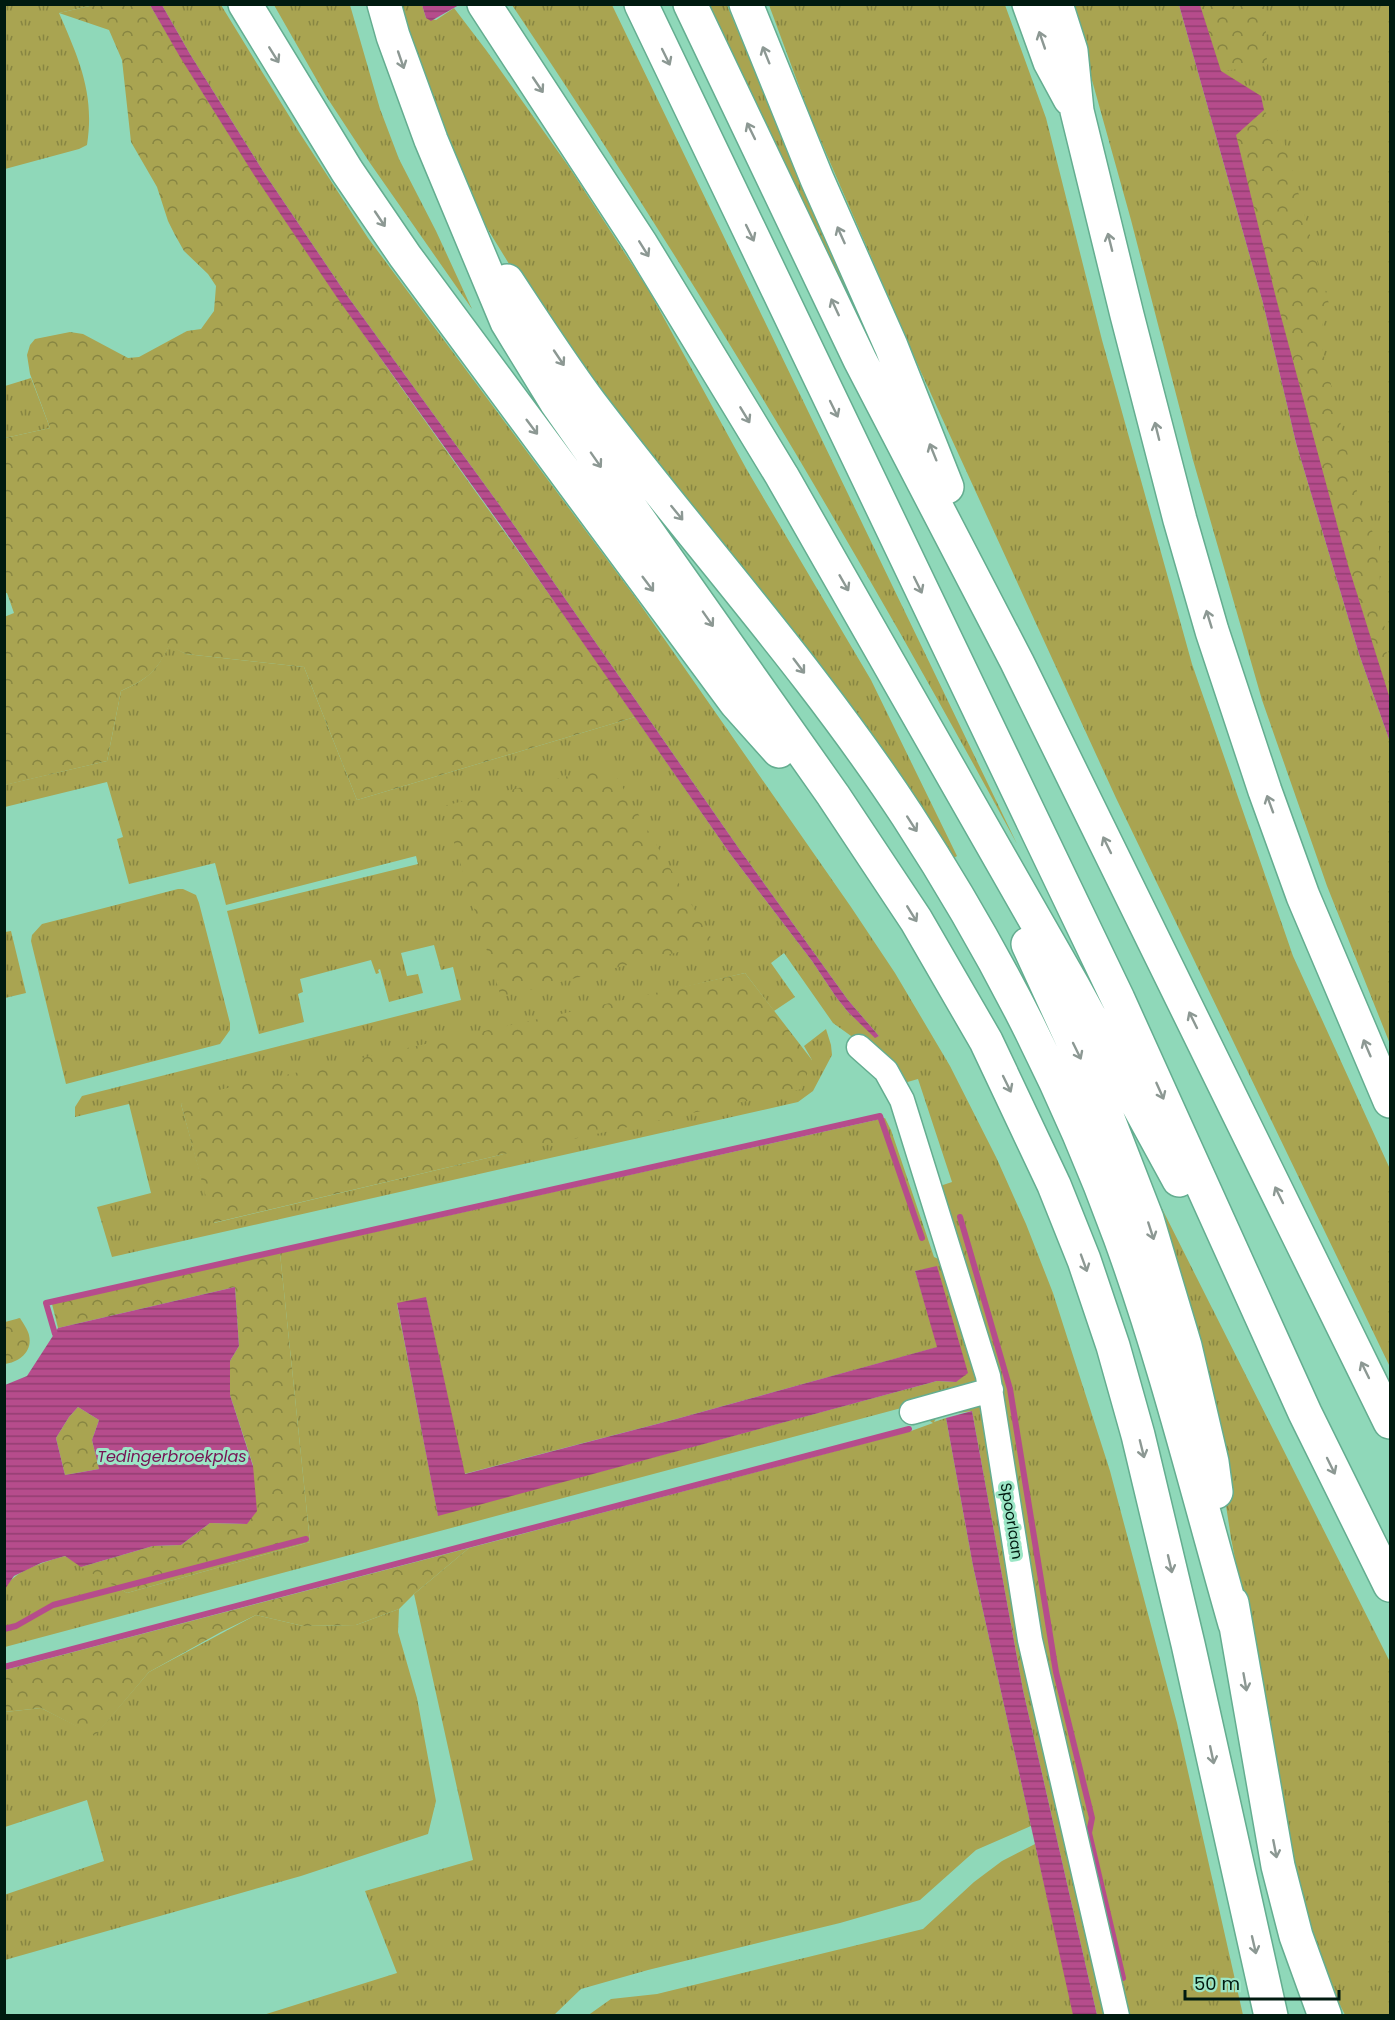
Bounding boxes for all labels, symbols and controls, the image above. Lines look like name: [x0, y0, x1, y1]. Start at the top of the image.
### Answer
one-way arrow: [1035, 31, 1046, 50]
one-way arrow: [269, 46, 281, 63]
one-way arrow: [760, 46, 771, 64]
one-way arrow: [660, 48, 672, 66]
one-way arrow: [397, 50, 408, 69]
one-way arrow: [532, 77, 544, 93]
one-way arrow: [745, 123, 757, 141]
one-way arrow: [374, 210, 386, 227]
one-way arrow: [745, 224, 757, 242]
one-way arrow: [835, 226, 847, 244]
one-way arrow: [1103, 233, 1115, 252]
one-way arrow: [638, 240, 650, 257]
one-way arrow: [829, 299, 841, 317]
one-way arrow: [553, 350, 565, 366]
one-way arrow: [829, 400, 841, 418]
one-way arrow: [740, 406, 752, 423]
one-way arrow: [526, 418, 539, 434]
one-way arrow: [1151, 422, 1162, 441]
one-way arrow: [927, 443, 938, 462]
one-way arrow: [589, 451, 602, 467]
one-way arrow: [671, 505, 684, 521]
one-way arrow: [839, 574, 850, 592]
one-way arrow: [642, 575, 655, 591]
one-way arrow: [913, 576, 925, 594]
one-way arrow: [702, 610, 714, 626]
one-way arrow: [1203, 610, 1214, 629]
one-way arrow: [792, 657, 805, 673]
one-way arrow: [1263, 795, 1274, 814]
one-way arrow: [907, 815, 919, 832]
one-way arrow: [1100, 836, 1112, 854]
one-way arrow: [906, 905, 918, 922]
one-way arrow: [1186, 1011, 1198, 1029]
one-way arrow: [1361, 1039, 1372, 1058]
one-way arrow: [1072, 1041, 1084, 1059]
one-way arrow: [1002, 1074, 1013, 1092]
one-way arrow: [1154, 1081, 1166, 1099]
one-way arrow: [1272, 1186, 1284, 1204]
one-way arrow: [1146, 1221, 1157, 1240]
one-way arrow: [1080, 1253, 1091, 1272]
one-way arrow: [1358, 1361, 1370, 1379]
one-way arrow: [1136, 1439, 1148, 1458]
water label: Tedingerbroekplas: [97, 1445, 247, 1468]
one-way arrow: [1326, 1456, 1337, 1474]
street label: Spoorlaan: [996, 1481, 1028, 1561]
one-way arrow: [1164, 1555, 1176, 1574]
one-way arrow: [1240, 1672, 1251, 1691]
one-way arrow: [1207, 1744, 1218, 1764]
one-way arrow: [1270, 1839, 1281, 1859]
one-way arrow: [1249, 1935, 1261, 1954]
scale bar: [1185, 1963, 1340, 2001]
text: 50 m: [1194, 1971, 1240, 1996]

